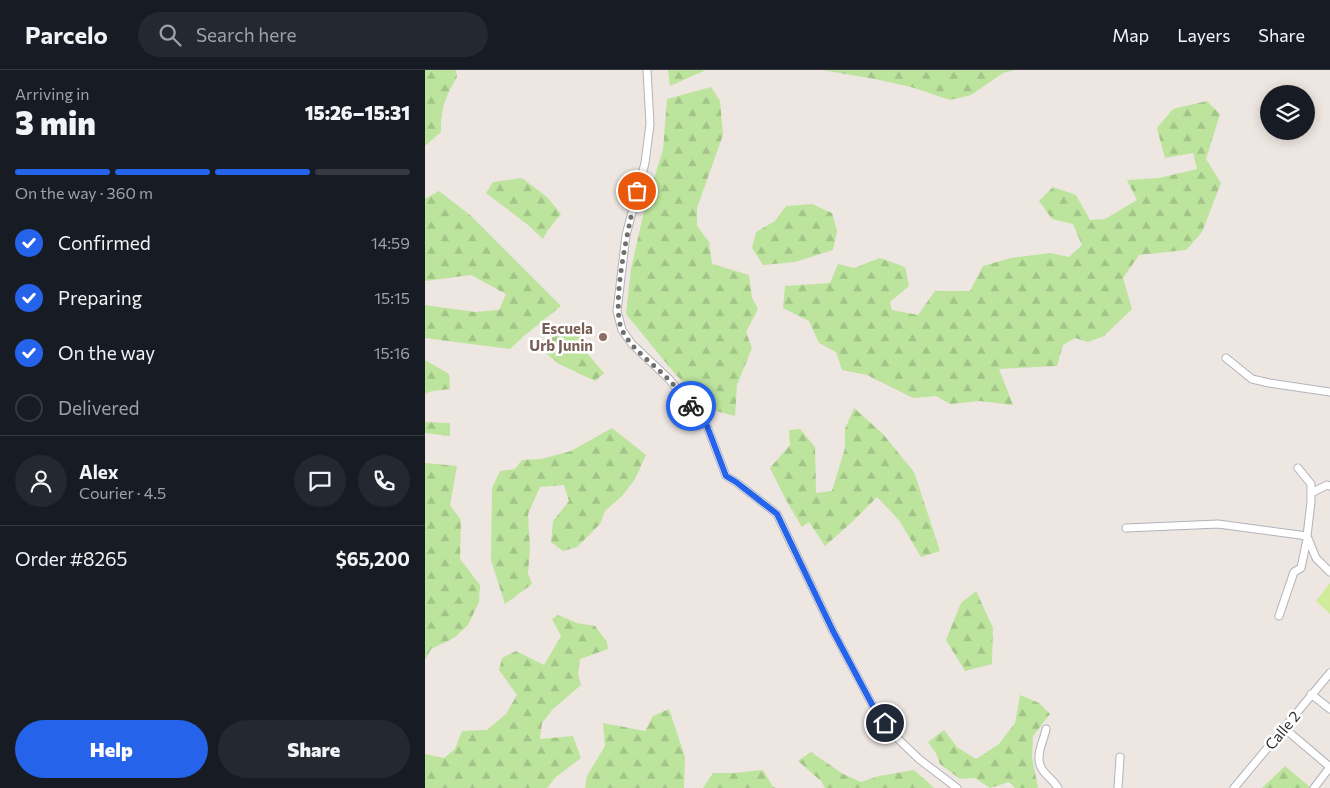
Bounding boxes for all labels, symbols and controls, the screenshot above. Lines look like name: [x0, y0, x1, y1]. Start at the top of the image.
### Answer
search box: [138, 12, 488, 57]
text: Parcelo: [25, 20, 108, 49]
icon: search: [156, 21, 184, 49]
text: Search here: [196, 23, 296, 46]
text: Map: [1112, 24, 1149, 46]
text: Layers: [1177, 24, 1230, 46]
text: Share: [1258, 24, 1305, 46]
text: Arriving in: [15, 84, 89, 103]
map controls: [1260, 85, 1315, 140]
button: layers: [1260, 85, 1315, 140]
text: 15:26–15:31: [305, 101, 410, 124]
text: 3 min: [15, 102, 96, 142]
pin: [616, 170, 658, 212]
icon: bag: [623, 177, 651, 205]
text: On the way · 360 m: [15, 183, 153, 202]
icon: check: [15, 229, 43, 257]
text: Confirmed: [58, 231, 151, 254]
text: 14:59: [371, 233, 410, 252]
icon: check: [15, 284, 43, 312]
text: Preparing: [58, 286, 142, 309]
text: 15:15: [374, 288, 410, 307]
place label: Escuela Urb Junin: [529, 319, 593, 354]
marker: Escuela Urb Junin: [597, 331, 609, 343]
icon: check: [15, 339, 43, 367]
text: On the way: [58, 341, 155, 364]
text: 15:16: [374, 343, 410, 362]
courier: [666, 381, 716, 431]
icon: bike: [677, 392, 705, 420]
text: Delivered: [58, 396, 139, 419]
button: person: [15, 455, 67, 507]
button: chat: [294, 455, 346, 507]
button: phone: [358, 455, 410, 507]
text: Alex: [79, 460, 119, 483]
text: Courier · 4.5: [79, 483, 166, 502]
text: Order #8265: [15, 547, 127, 570]
text: $65,200: [336, 547, 410, 570]
pin: [864, 702, 906, 744]
street label: Calle 2: [1261, 707, 1303, 753]
icon: home: [871, 709, 899, 737]
button: Help: [15, 720, 208, 778]
button: Share: [218, 720, 410, 778]

